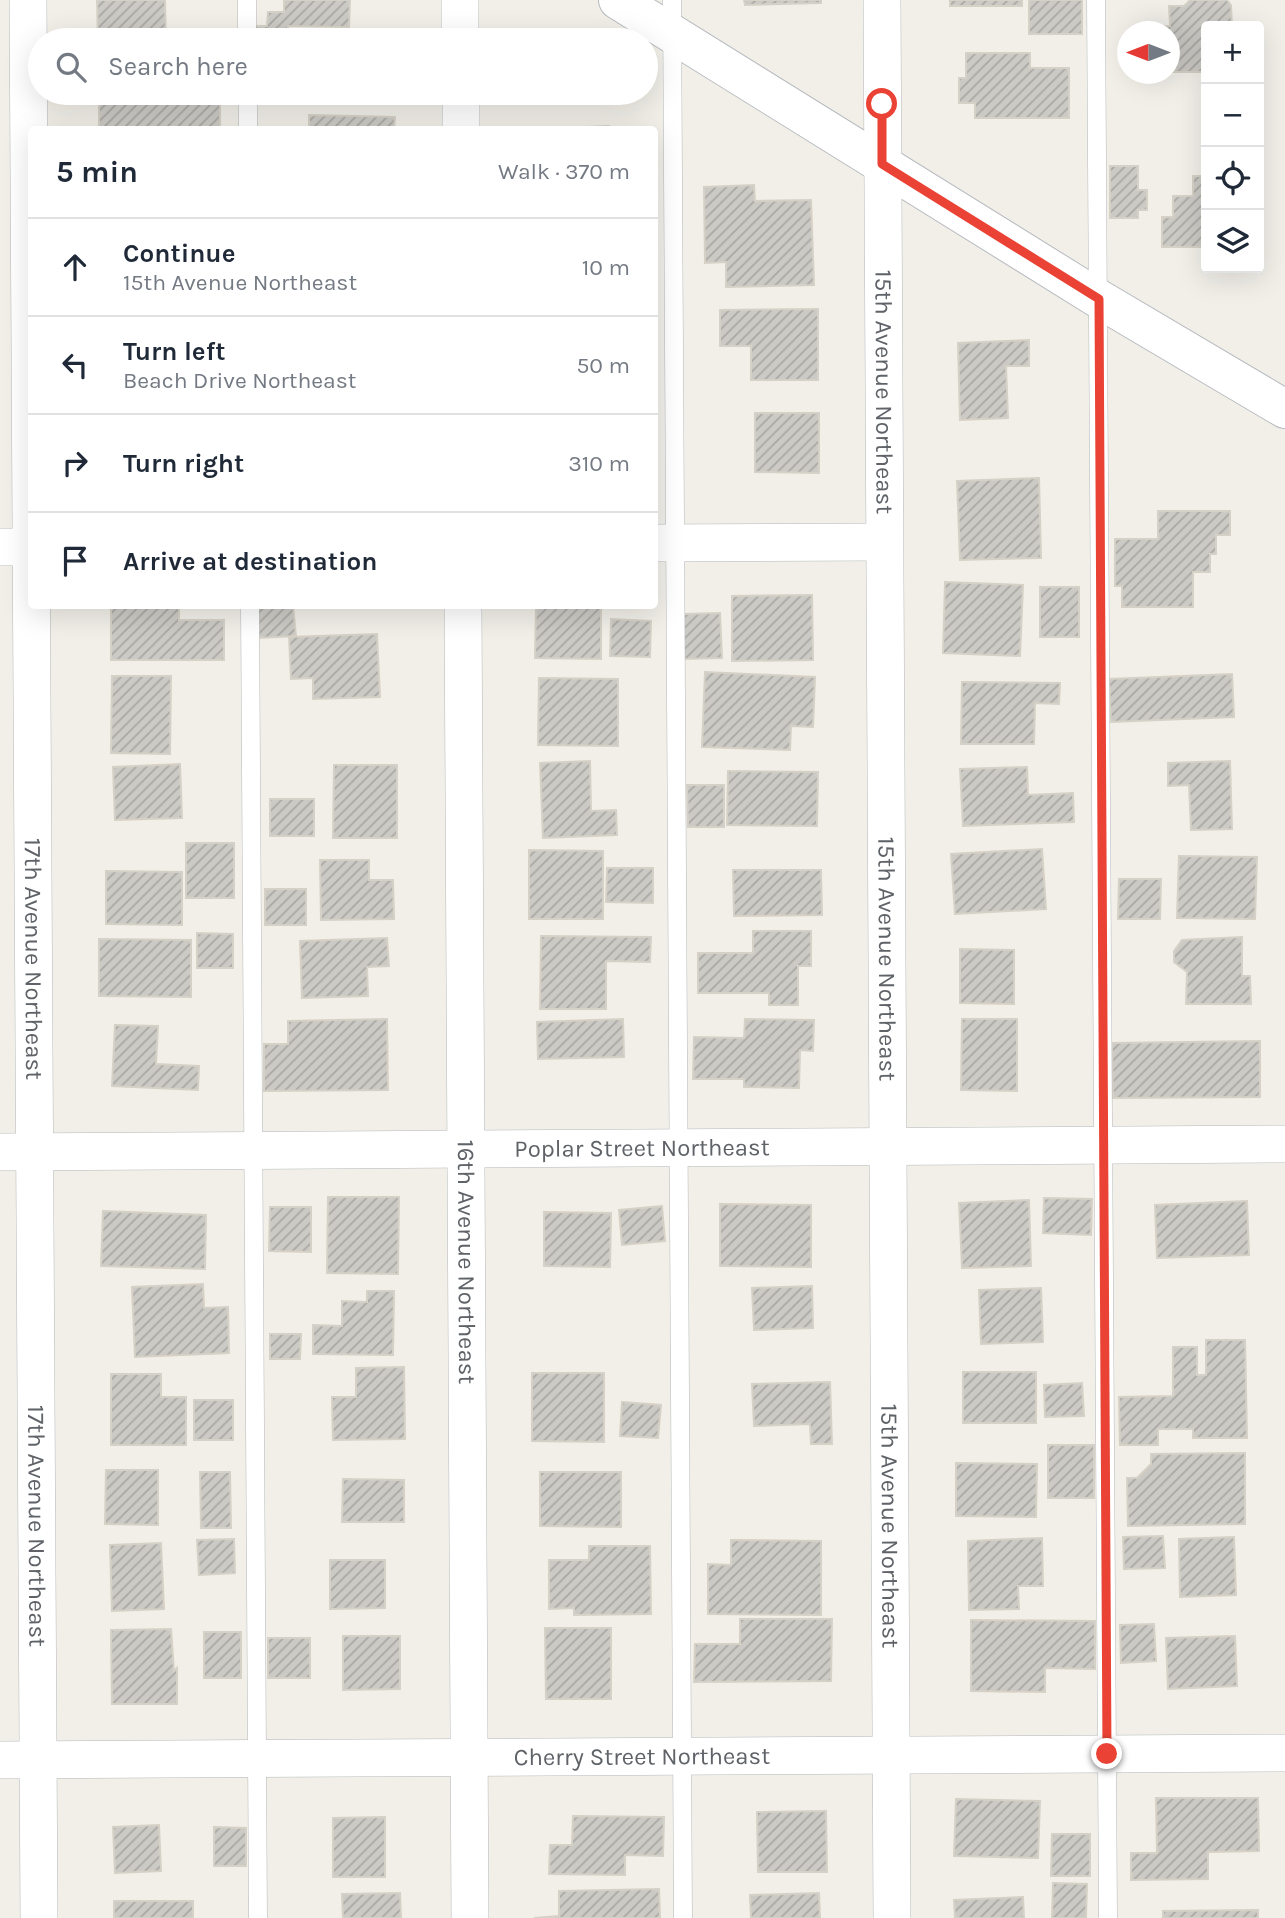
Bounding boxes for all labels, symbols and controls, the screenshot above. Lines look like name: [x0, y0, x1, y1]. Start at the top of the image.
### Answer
north arrow: [1117, 21, 1180, 84]
map controls: [1201, 21, 1264, 273]
button: +: [1201, 21, 1264, 84]
search box: [28, 28, 658, 105]
icon: search: [52, 48, 90, 86]
text: Search here: [108, 51, 248, 82]
button: −: [1201, 84, 1264, 147]
route start: [866, 88, 897, 119]
button: locate: [1201, 147, 1264, 210]
text: 5 min: [56, 154, 138, 190]
text: Walk · 370 m: [498, 158, 630, 185]
button: layers: [1201, 210, 1264, 273]
text: Continue: [123, 238, 235, 269]
icon: ahead: [56, 248, 94, 286]
text: 10 m: [582, 254, 630, 281]
text: 15th Avenue Northeast: [123, 269, 357, 296]
street label: 15th Avenue Northeast: [869, 270, 899, 514]
text: Turn left: [123, 336, 225, 367]
icon: left: [56, 346, 94, 384]
text: 50 m: [576, 352, 630, 379]
text: Beach Drive Northeast: [123, 367, 357, 394]
icon: right: [56, 444, 94, 482]
text: Turn right: [123, 448, 244, 479]
text: 310 m: [568, 450, 630, 477]
icon: arrive: [56, 542, 94, 580]
text: Arrive at destination: [123, 546, 377, 577]
street label: 15th Avenue Northeast: [872, 837, 902, 1081]
street label: 17th Avenue Northeast: [19, 838, 48, 1080]
street label: Poplar Street Northeast: [514, 1133, 770, 1163]
street label: 16th Avenue Northeast: [452, 1140, 481, 1384]
street label: 15th Avenue Northeast: [875, 1404, 905, 1648]
street label: 17th Avenue Northeast: [22, 1405, 51, 1647]
route end: [1091, 1738, 1122, 1769]
street label: Cherry Street Northeast: [514, 1742, 770, 1771]

